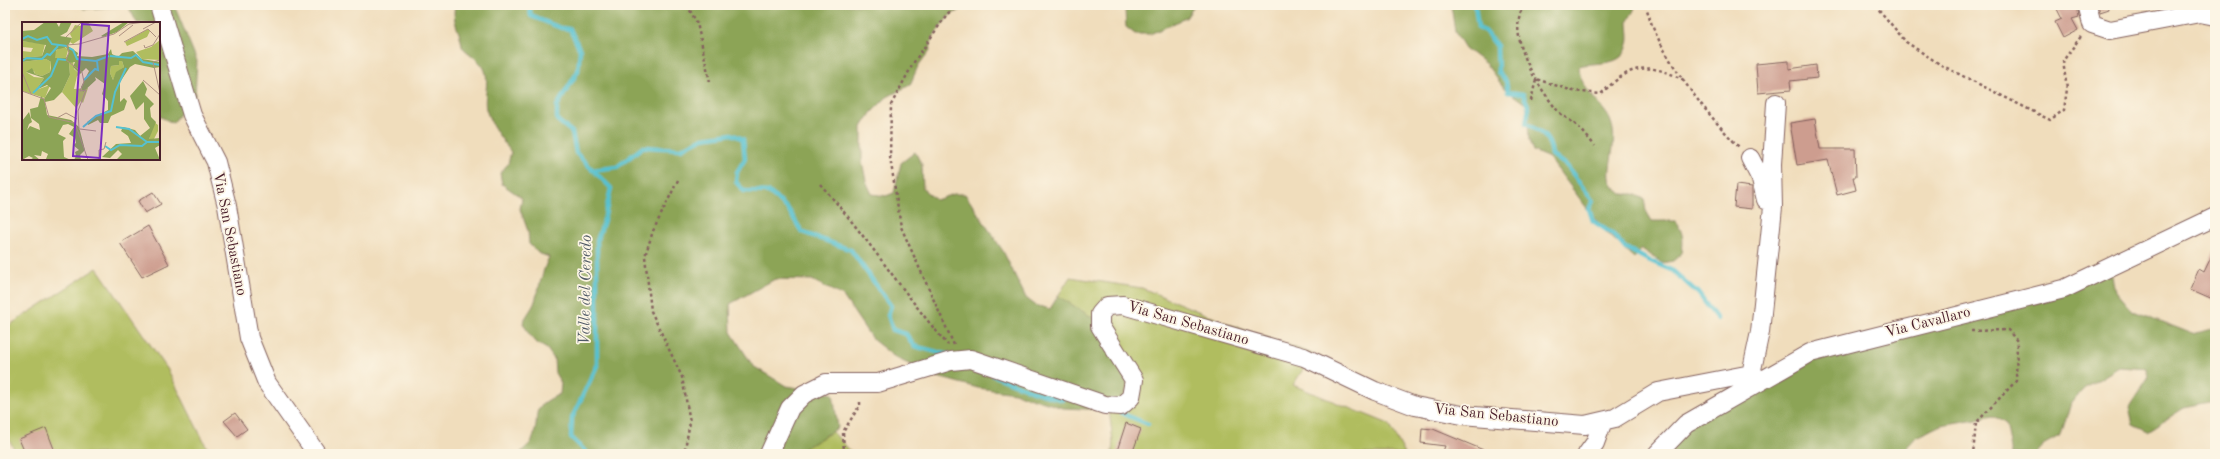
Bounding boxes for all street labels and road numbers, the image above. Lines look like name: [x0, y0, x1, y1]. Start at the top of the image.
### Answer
street label: Via San Sebastiano: [210, 171, 248, 297]
street label: Via San Sebastiano: [1126, 299, 1250, 349]
street label: Via Cavallaro: [1884, 305, 1972, 341]
street label: Via San Sebastiano: [1433, 402, 1559, 430]

